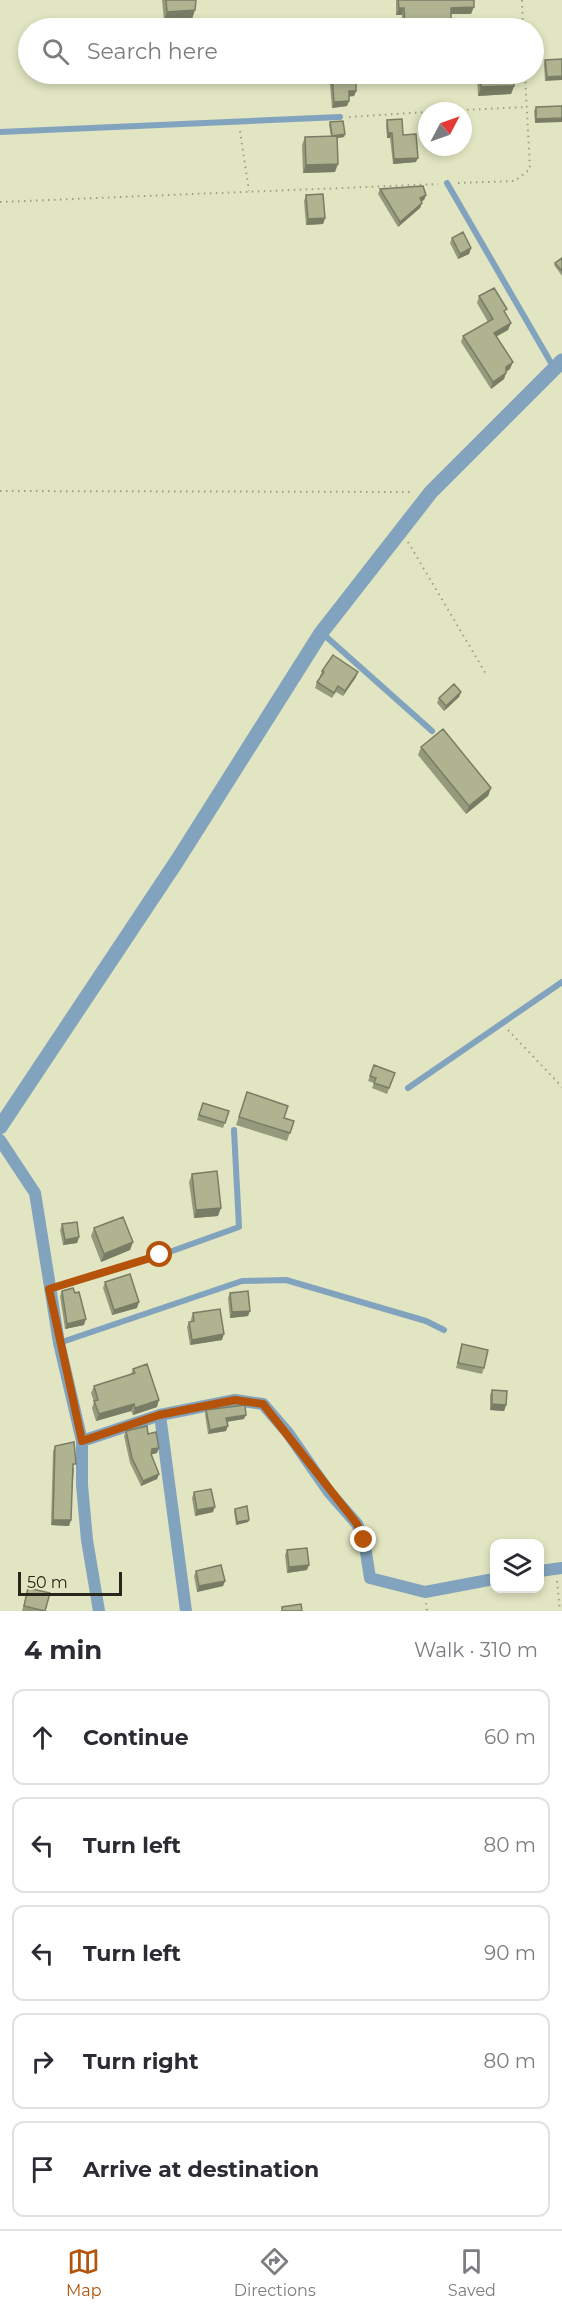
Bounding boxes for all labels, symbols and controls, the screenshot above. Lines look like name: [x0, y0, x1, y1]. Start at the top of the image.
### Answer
search box: [18, 18, 544, 84]
icon: search: [39, 35, 72, 68]
text: Search here: [87, 38, 218, 65]
north arrow: [418, 102, 472, 156]
route start: [146, 1241, 172, 1267]
route end: [350, 1526, 376, 1552]
map controls: [490, 1539, 544, 1593]
button: layers: [490, 1539, 544, 1593]
scale bar: [18, 1569, 122, 1596]
text: 50 m: [27, 1573, 68, 1592]
text: 4 min: [24, 1634, 102, 1666]
text: Walk · 310 m: [414, 1638, 538, 1662]
icon: ahead: [26, 1721, 59, 1754]
text: Continue: [83, 1724, 189, 1751]
text: 60 m: [484, 1725, 536, 1749]
icon: left: [26, 1829, 59, 1862]
text: Turn left: [83, 1832, 181, 1859]
text: 80 m: [484, 1833, 536, 1857]
icon: left: [26, 1937, 59, 1970]
text: Turn left: [83, 1940, 181, 1967]
text: 90 m: [484, 1941, 536, 1965]
icon: right: [26, 2045, 59, 2078]
text: Turn right: [83, 2048, 198, 2075]
text: 80 m: [484, 2049, 536, 2073]
icon: arrive: [26, 2153, 59, 2186]
text: Arrive at destination: [83, 2156, 319, 2183]
tab: Map: [66, 2245, 102, 2300]
tab: Directions: [234, 2245, 316, 2300]
tab: Saved: [448, 2245, 496, 2300]

